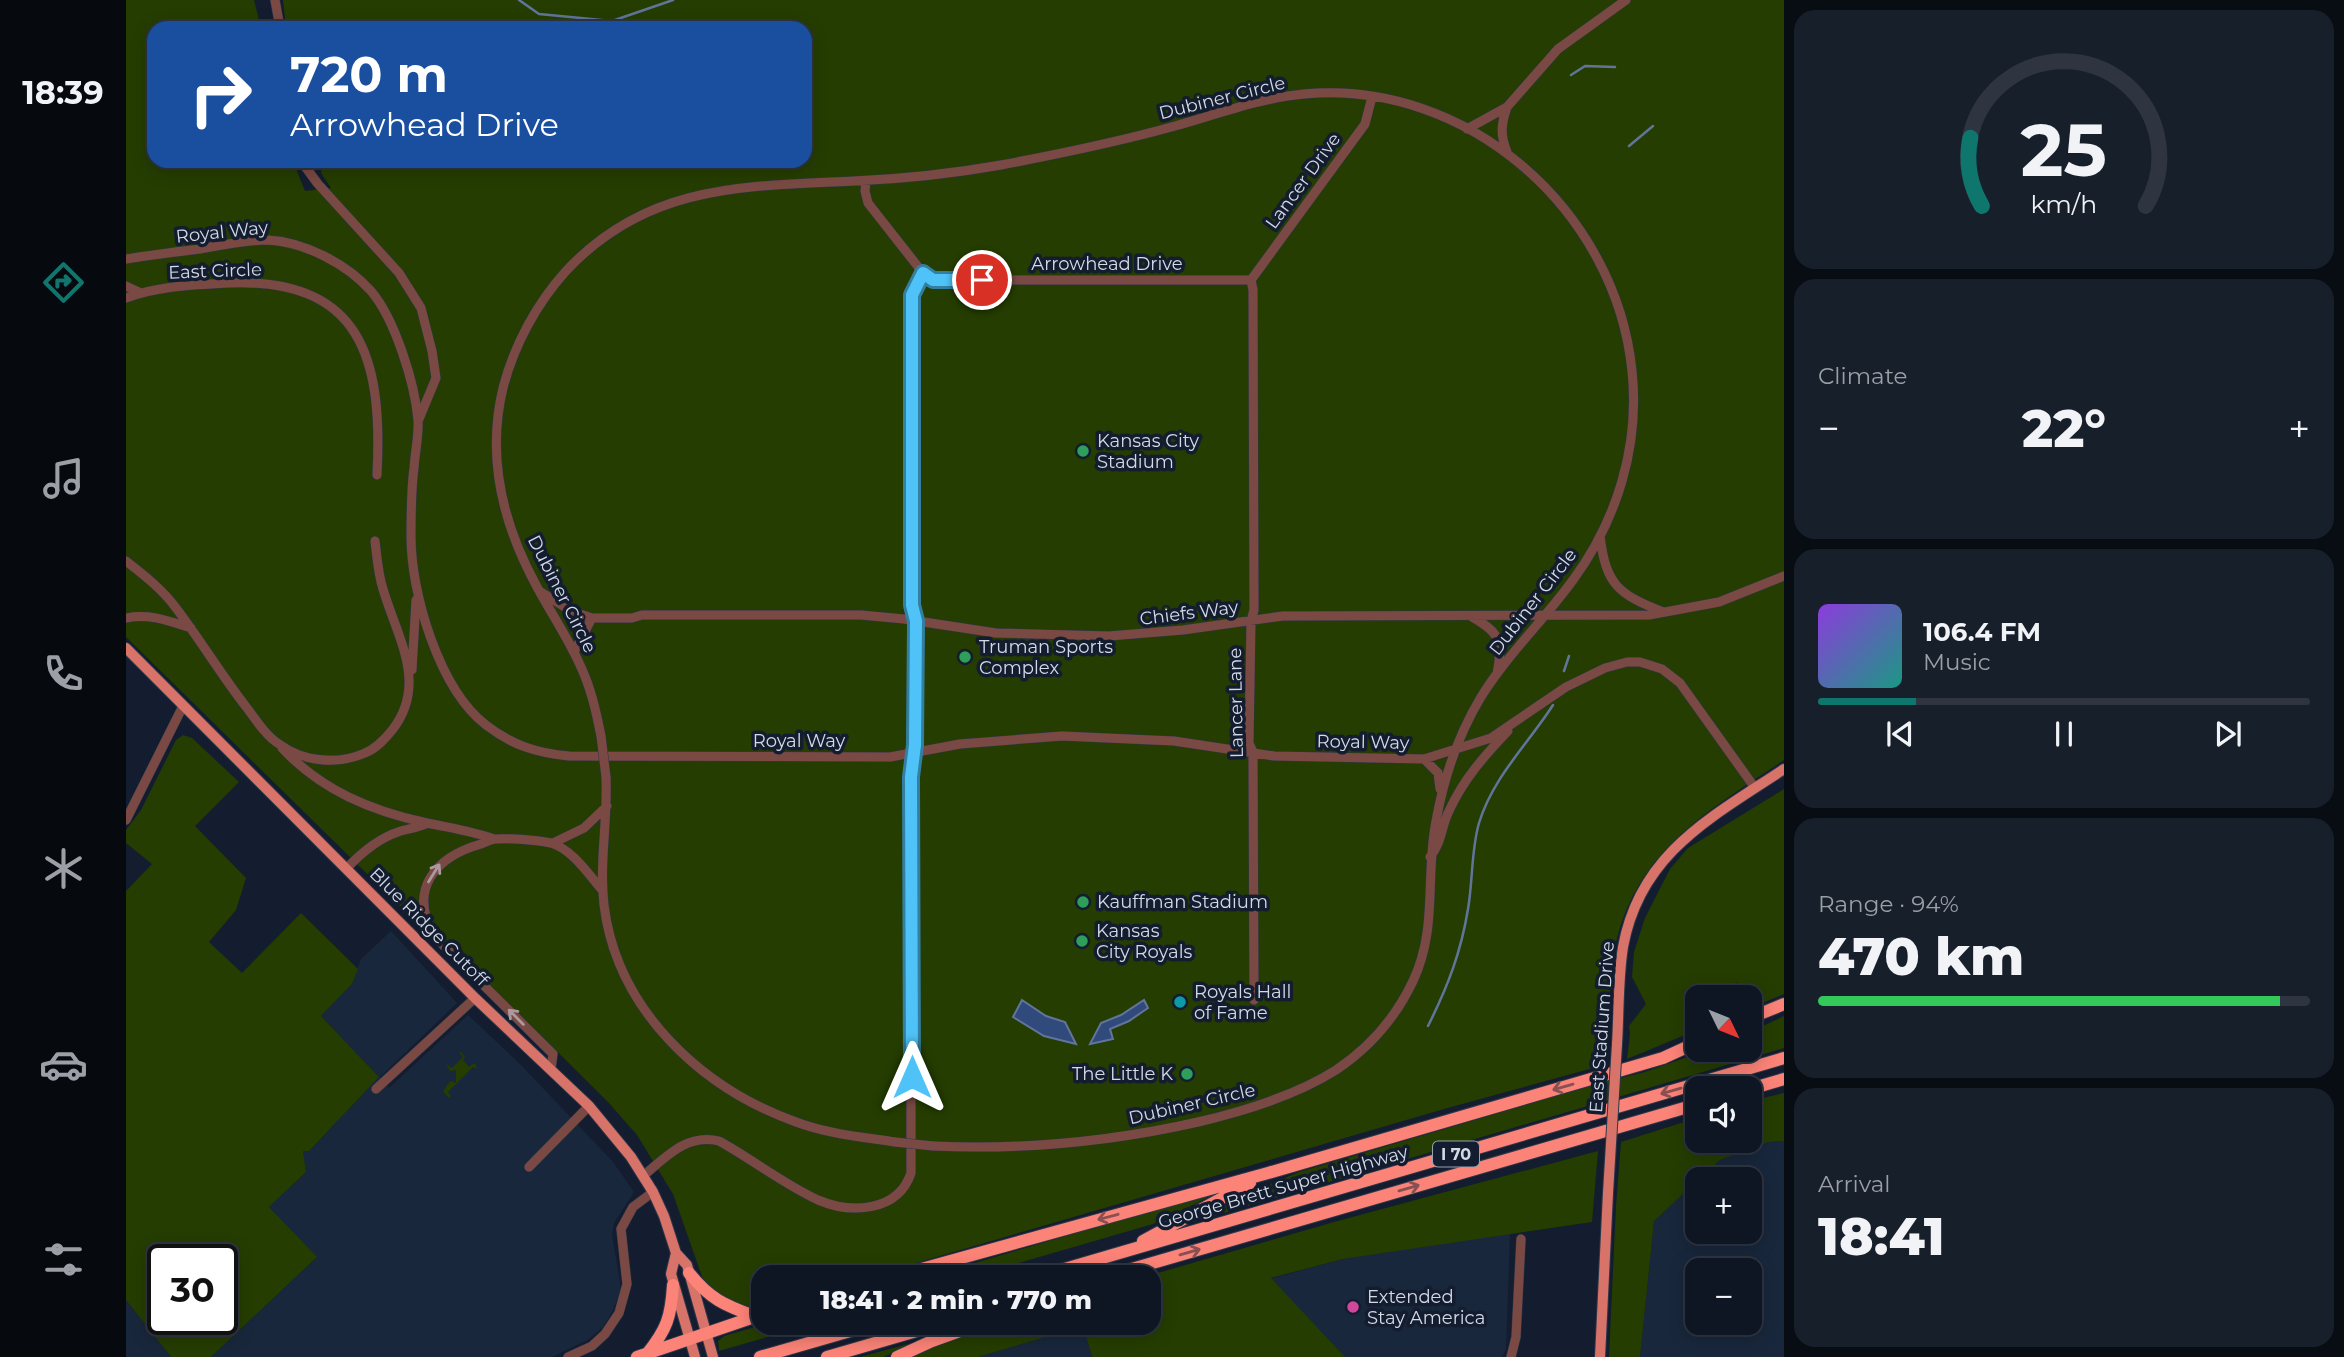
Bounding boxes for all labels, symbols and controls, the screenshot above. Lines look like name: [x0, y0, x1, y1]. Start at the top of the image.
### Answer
text: 720 m: [290, 45, 448, 104]
icon: right: [175, 49, 266, 140]
street label: Dubiner Circle: [1157, 72, 1288, 124]
text: 18:39: [22, 73, 104, 112]
text: Arrowhead Drive: [290, 105, 559, 144]
text: 25: [2021, 106, 2107, 194]
street label: Lancer Drive: [1261, 129, 1345, 233]
text: km/h: [2031, 189, 2097, 219]
street label: Royal Way: [175, 216, 269, 248]
pin: [952, 250, 1012, 310]
street label: Arrowhead Drive: [1031, 253, 1183, 275]
icon: directions: [39, 258, 88, 307]
street label: East Circle: [168, 258, 262, 284]
icon: arrive: [963, 261, 1001, 299]
text: Climate: [1818, 362, 1907, 390]
text: 22°: [2022, 397, 2106, 460]
text: −: [1818, 405, 1840, 452]
text: +: [2288, 405, 2310, 452]
place label: Kansas City Stadium: [1097, 430, 1199, 473]
marker: Kansas City Stadium: [1075, 443, 1091, 459]
icon: music: [39, 454, 88, 503]
street label: Dubiner Circle: [523, 531, 601, 657]
street label: Dubiner Circle: [1485, 544, 1582, 660]
street label: Chiefs Way: [1138, 596, 1240, 630]
text: 106.4 FM: [1923, 616, 2041, 648]
place label: Truman Sports Complex: [979, 636, 1113, 679]
street label: Lancer Lane: [1224, 647, 1248, 758]
text: Music: [1923, 648, 1991, 676]
icon: phone: [39, 649, 88, 698]
marker: Truman Sports Complex: [957, 649, 973, 665]
icon: previous: [1881, 715, 1919, 753]
icon: pause: [2045, 715, 2083, 753]
icon: next: [2209, 715, 2247, 753]
street label: Royal Way: [753, 730, 846, 752]
street label: Royal Way: [1316, 730, 1410, 754]
icon: climate: [39, 844, 88, 893]
street label: Blue Ridge Cutoff: [365, 863, 494, 992]
one-way arrow: [427, 863, 441, 883]
text: Range · 94%: [1818, 890, 1959, 918]
place label: Kauffman Stadium: [1097, 891, 1268, 913]
marker: Kauffman Stadium: [1075, 894, 1091, 910]
place label: Kansas City Royals: [1096, 920, 1192, 963]
text: 470 km: [1818, 925, 2024, 988]
marker: Kansas City Royals: [1074, 933, 1090, 949]
street label: East Stadium Drive: [1585, 940, 1619, 1114]
place label: Royals Hall of Fame: [1194, 981, 1291, 1024]
north arrow: [1685, 985, 1762, 1062]
map controls: [1685, 985, 1762, 1335]
marker: Royals Hall of Fame: [1172, 994, 1188, 1010]
one-way arrow: [507, 1008, 524, 1025]
icon: car: [39, 1040, 88, 1089]
position arrow: [875, 1040, 949, 1114]
place label: The Little K: [1072, 1063, 1173, 1085]
marker: The Little K: [1179, 1066, 1195, 1082]
button: sound: [1685, 1076, 1762, 1153]
street label: Dubiner Circle: [1127, 1079, 1258, 1129]
one-way arrow: [1553, 1081, 1575, 1094]
one-way arrow: [1661, 1085, 1683, 1098]
street label: George Brett Super Highway: [1155, 1141, 1411, 1233]
road number: I 70: [1433, 1142, 1479, 1166]
button: +: [1685, 1167, 1762, 1244]
text: Arrival: [1818, 1170, 1891, 1198]
one-way arrow: [1397, 1181, 1419, 1194]
text: 18:41: [1818, 1205, 1945, 1268]
one-way arrow: [1097, 1212, 1119, 1225]
icon: filters: [39, 1235, 88, 1284]
speed limit sign: 30: [147, 1244, 238, 1335]
one-way arrow: [1179, 1244, 1201, 1257]
button: −: [1685, 1258, 1762, 1335]
text: 18:41 · 2 min · 770 m: [820, 1284, 1092, 1316]
place label: Extended Stay America: [1367, 1286, 1485, 1329]
marker: Extended Stay America: [1345, 1299, 1361, 1315]

